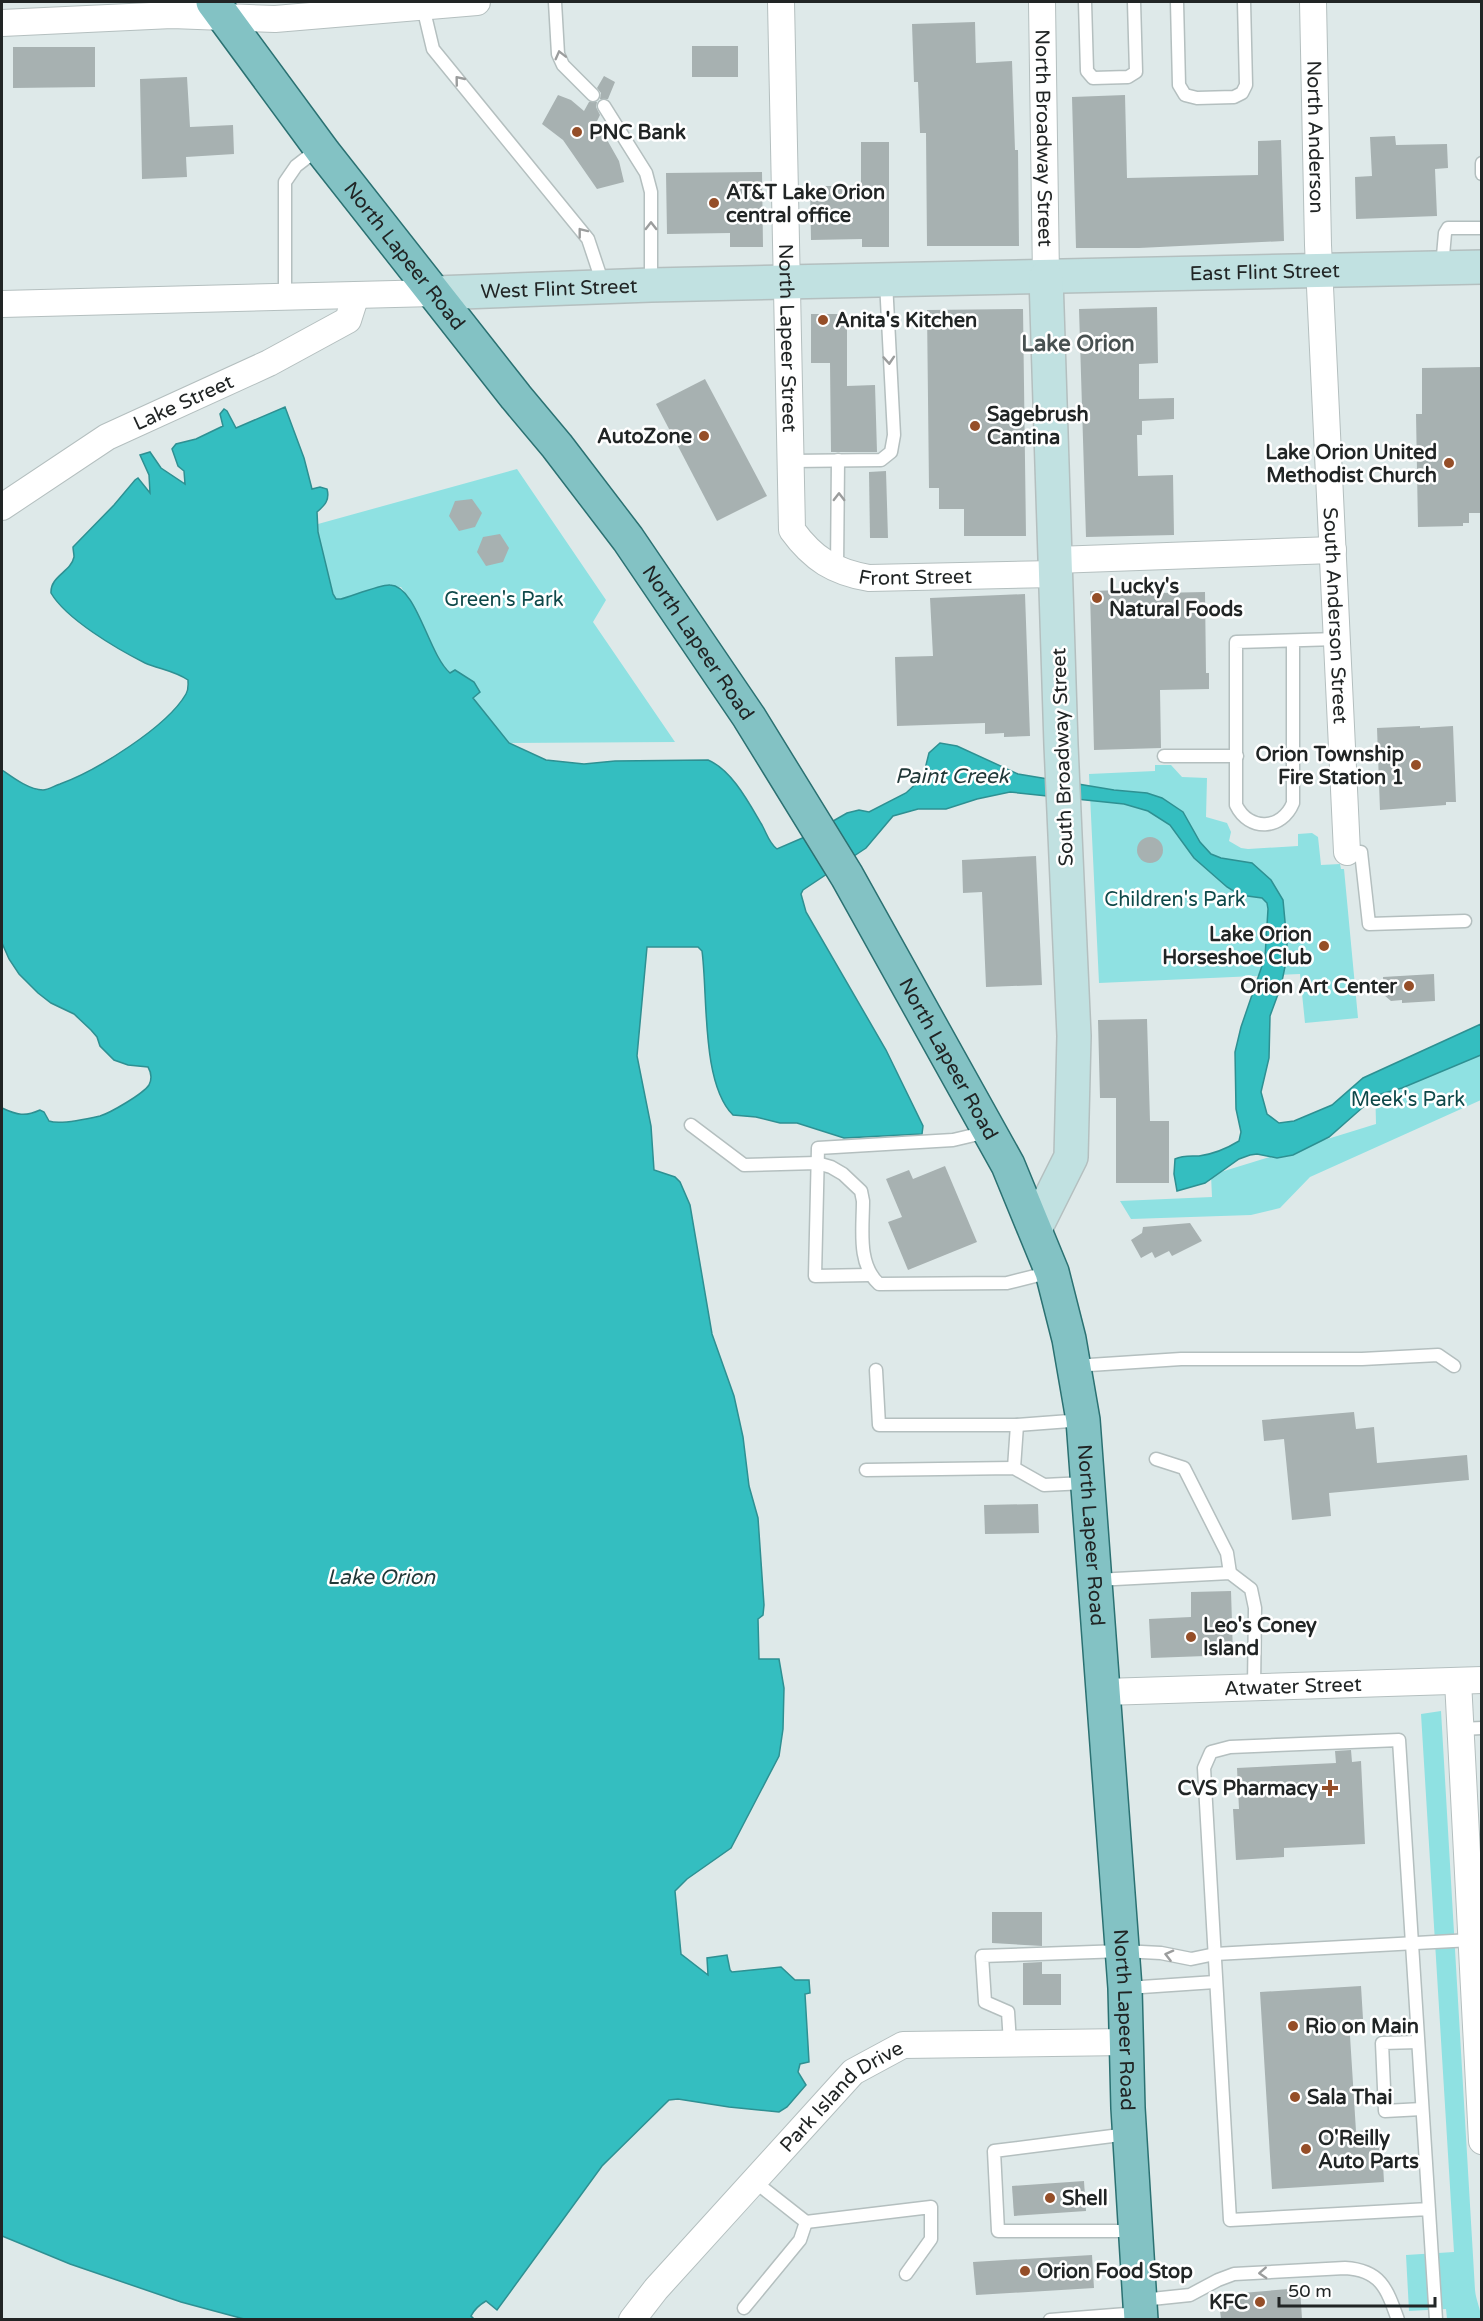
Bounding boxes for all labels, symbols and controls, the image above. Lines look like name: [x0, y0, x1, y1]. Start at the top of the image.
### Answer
street label: North Broadway Street: [1029, 29, 1057, 247]
one-way arrow: [555, 50, 567, 61]
street label: North Anderson: [1301, 60, 1328, 214]
one-way arrow: [455, 76, 466, 87]
place label: PNC Bank: [589, 121, 686, 145]
marker: PNC Bank: [570, 125, 584, 139]
street label: North Lapeer Road: [338, 177, 470, 335]
place label: AT&T Lake Orion central office: [726, 181, 885, 228]
marker: AT&T Lake Orion central office: [707, 196, 721, 210]
one-way arrow: [645, 222, 657, 231]
one-way arrow: [578, 227, 589, 238]
street label: North Lapeer Street: [773, 243, 801, 433]
street label: East Flint Street: [1189, 259, 1340, 286]
street label: West Flint Street: [480, 274, 638, 304]
place label: Anita's Kitchen: [835, 309, 977, 333]
marker: Anita's Kitchen: [816, 313, 830, 327]
district label: Lake Orion: [1021, 331, 1135, 357]
one-way arrow: [883, 355, 896, 364]
street label: Lake Street: [130, 370, 238, 436]
place label: Sagebrush Cantina: [987, 403, 1089, 450]
marker: Sagebrush Cantina: [968, 419, 982, 433]
place label: AutoZone: [597, 425, 692, 449]
marker: AutoZone: [697, 429, 711, 443]
place label: Lake Orion United Methodist Church: [1265, 441, 1437, 488]
marker: Lake Orion United Methodist Church: [1442, 456, 1456, 470]
one-way arrow: [833, 492, 845, 501]
street label: South Anderson Street: [1318, 507, 1352, 725]
street label: North Lapeer Road: [637, 561, 759, 725]
street label: Front Street: [856, 565, 973, 591]
place label: Lucky's Natural Foods: [1109, 575, 1243, 622]
park label: Green's Park: [444, 588, 564, 612]
marker: Lucky's Natural Foods: [1090, 591, 1104, 605]
street label: South Broadway Street: [1047, 647, 1079, 867]
place label: Orion Township Fire Station 1: [1255, 743, 1404, 790]
marker: Orion Township Fire Station 1: [1409, 758, 1423, 772]
water label: Paint Creek: [895, 764, 1011, 789]
park label: Children's Park: [1104, 888, 1246, 912]
place label: Lake Orion Horseshoe Club: [1162, 923, 1312, 970]
marker: Lake Orion Horseshoe Club: [1317, 939, 1331, 953]
street label: North Lapeer Road: [893, 974, 1003, 1145]
place label: Orion Art Center: [1240, 975, 1397, 999]
marker: Orion Art Center: [1402, 979, 1416, 993]
park label: Meek's Park: [1351, 1088, 1465, 1112]
street label: North Lapeer Road: [1072, 1444, 1109, 1627]
water label: Lake Orion: [327, 1565, 436, 1590]
place label: Leo's Coney Island: [1203, 1614, 1317, 1661]
marker: Leo's Coney Island: [1184, 1630, 1198, 1644]
street label: Atwater Street: [1224, 1673, 1362, 1701]
place label: CVS Pharmacy: [1177, 1777, 1318, 1801]
marker: CVS Pharmacy: [1323, 1781, 1337, 1795]
street label: North Lapeer Road: [1108, 1928, 1139, 2111]
one-way arrow: [1164, 1950, 1174, 1963]
place label: Rio on Main: [1305, 2015, 1419, 2039]
marker: Rio on Main: [1286, 2019, 1300, 2033]
street label: Park Island Drive: [775, 2036, 908, 2157]
place label: Sala Thai: [1307, 2086, 1392, 2110]
marker: Sala Thai: [1288, 2090, 1302, 2104]
place label: O'Reilly Auto Parts: [1318, 2127, 1419, 2174]
marker: O'Reilly Auto Parts: [1299, 2142, 1313, 2156]
place label: Shell: [1062, 2187, 1108, 2211]
marker: Shell: [1043, 2191, 1057, 2205]
place label: Orion Food Stop: [1037, 2260, 1193, 2284]
marker: Orion Food Stop: [1018, 2264, 1032, 2278]
one-way arrow: [1259, 2266, 1268, 2279]
scale bar: [1279, 2270, 1435, 2308]
text: 50 m: [1288, 2280, 1332, 2302]
place label: KFC: [1209, 2291, 1248, 2315]
marker: KFC: [1253, 2295, 1267, 2309]

